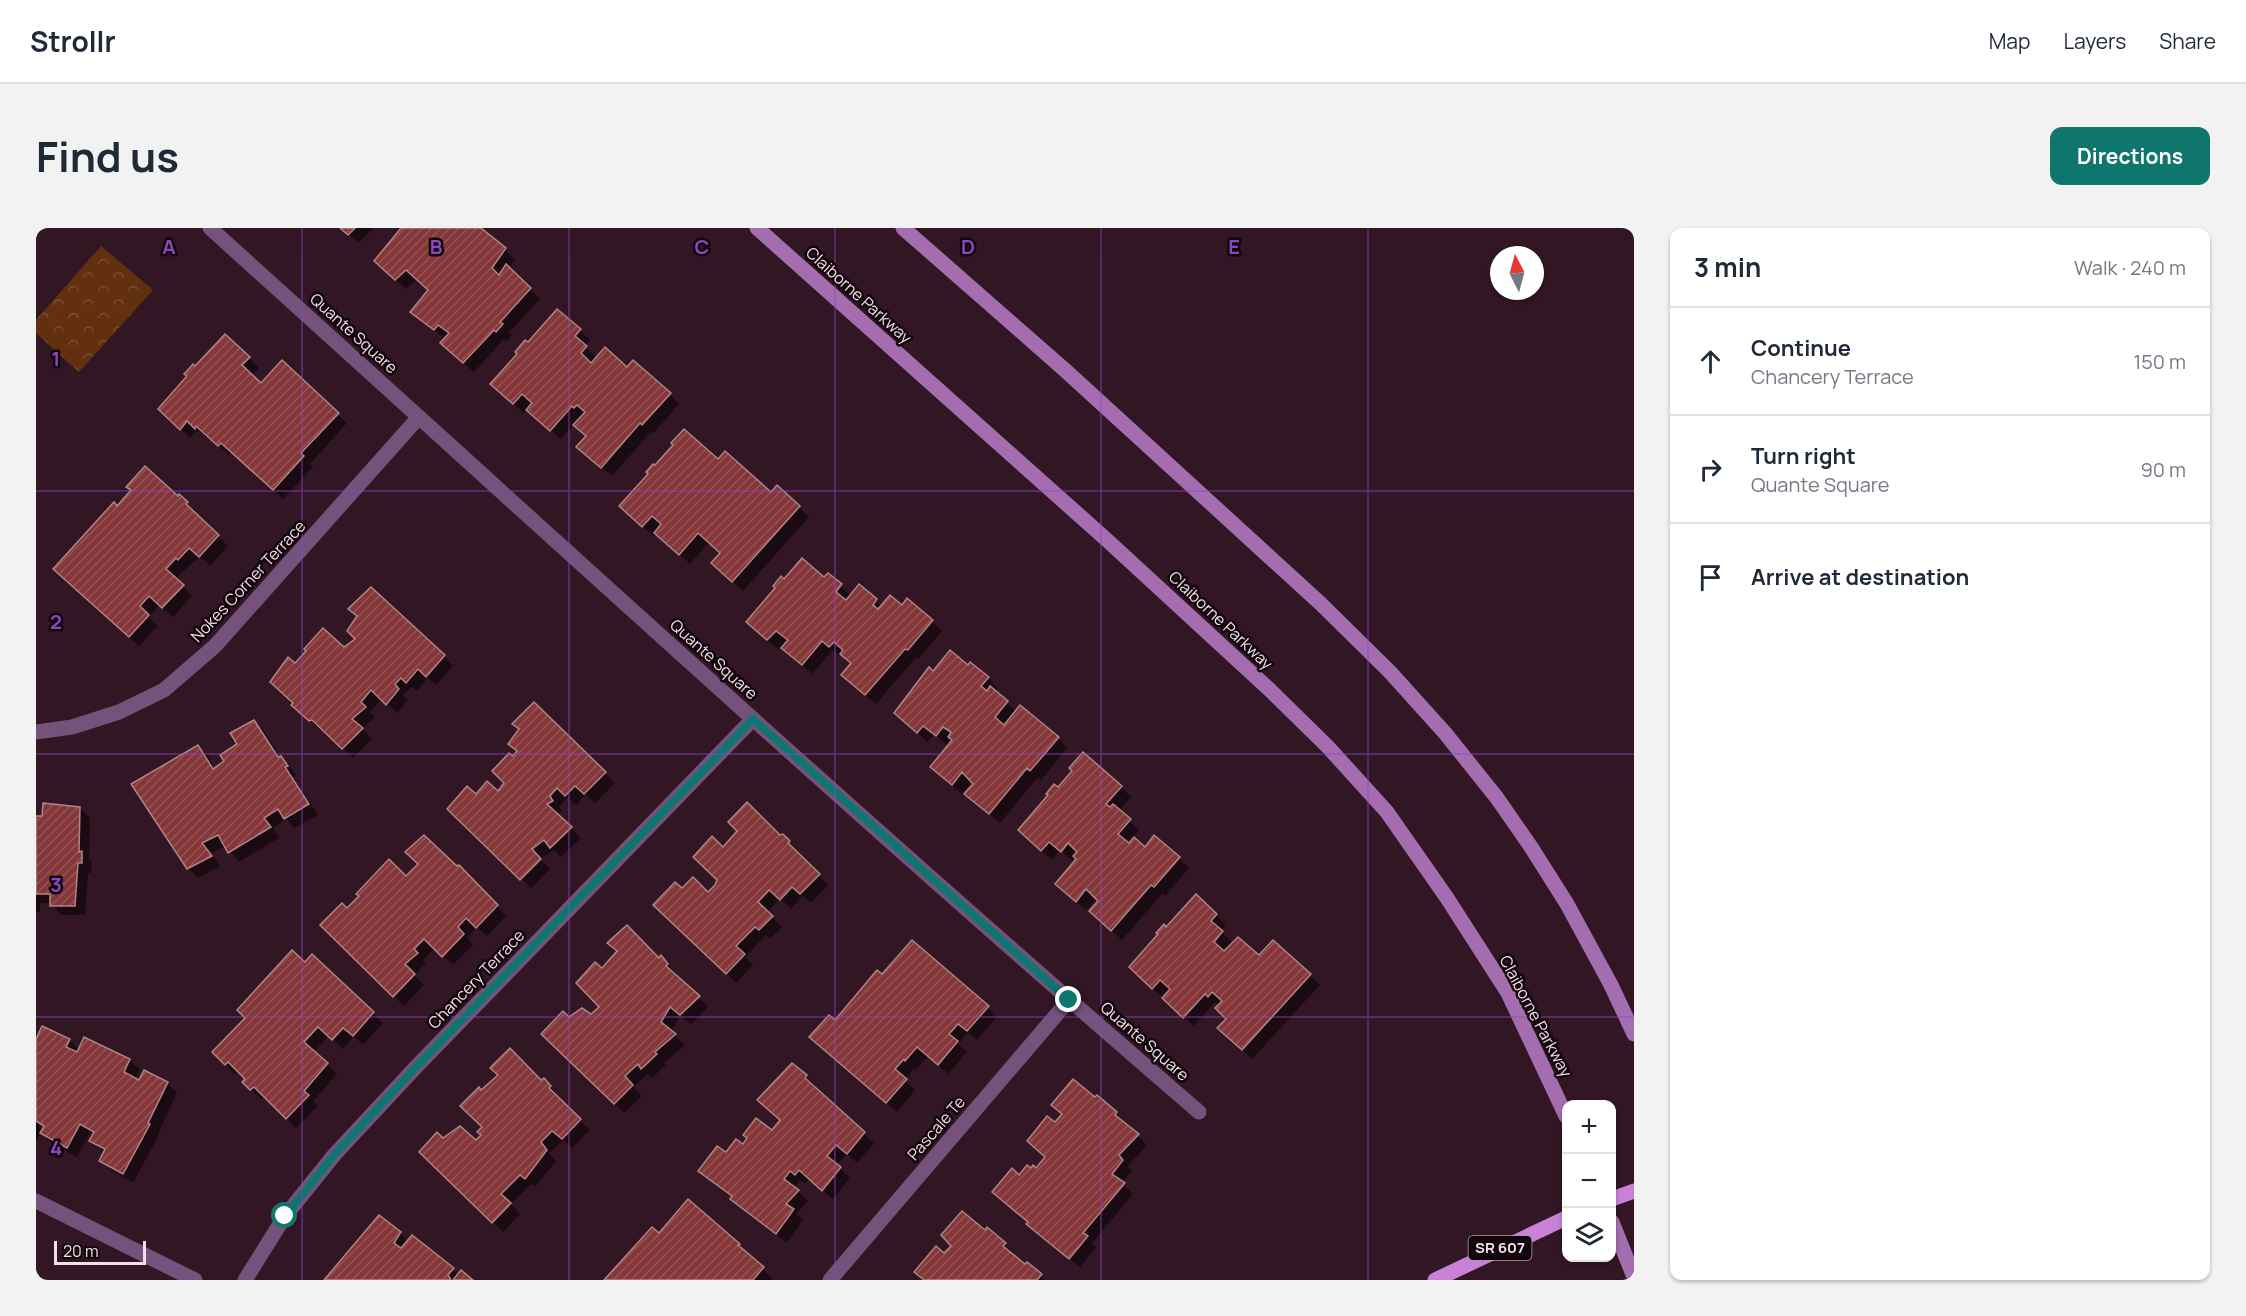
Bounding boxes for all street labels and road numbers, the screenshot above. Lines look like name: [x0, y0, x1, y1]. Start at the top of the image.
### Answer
street label: Claiborne Parkway: [801, 242, 917, 349]
street label: Quante Square: [305, 288, 403, 378]
street label: Nokes Corner Terrace: [186, 515, 310, 647]
street label: Claiborne Parkway: [1164, 566, 1278, 674]
street label: Quante Square: [665, 614, 763, 704]
street label: Chancery Terrace: [423, 925, 529, 1033]
street label: Claiborne Parkway: [1495, 951, 1578, 1081]
street label: Quante Square: [1096, 996, 1194, 1086]
street label: Pascale Te: [902, 1091, 970, 1165]
road number: SR 607: [1468, 1236, 1532, 1260]

